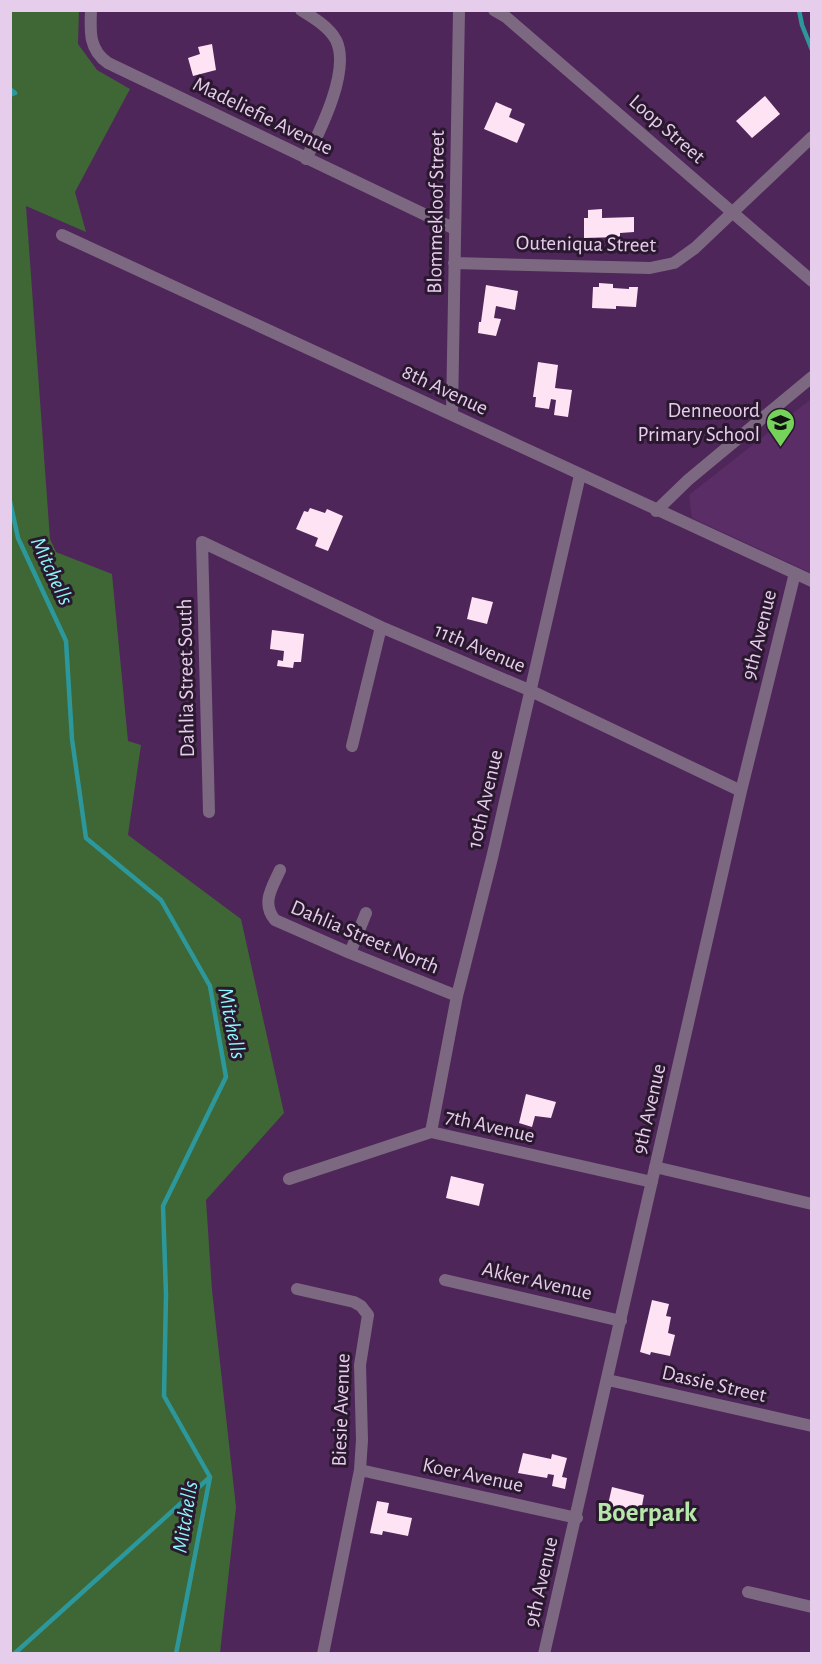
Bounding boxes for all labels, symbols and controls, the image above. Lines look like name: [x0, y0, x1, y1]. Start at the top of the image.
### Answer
street label: Madeliefie Avenue: [190, 73, 336, 159]
street label: Loop Street: [625, 91, 709, 168]
street label: Blommekloof Street: [424, 130, 448, 294]
street label: Outeniqua Street: [516, 232, 657, 256]
street label: 8th Avenue: [399, 361, 491, 419]
place label: Denneoord Primary School: [637, 400, 760, 445]
school or university icon: Denneoord Primary School: [765, 406, 797, 448]
water label: Mitchells: [27, 534, 77, 608]
street label: 9th Avenue: [738, 588, 780, 682]
street label: Dahlia Street South: [174, 599, 198, 757]
street label: 11th Avenue: [431, 619, 529, 677]
street label: 10th Avenue: [463, 748, 507, 850]
street label: Dahlia Street North: [288, 896, 442, 978]
water label: Mitchells: [214, 985, 250, 1061]
street label: 9th Avenue: [628, 1062, 670, 1156]
street label: 7th Avenue: [443, 1106, 537, 1146]
street label: Akker Avenue: [480, 1258, 594, 1304]
street label: Biesie Avenue: [329, 1353, 353, 1467]
street label: Dassie Street: [660, 1362, 769, 1406]
street label: Koer Avenue: [421, 1454, 525, 1496]
water label: Mitchells: [168, 1480, 202, 1554]
district label: Boerpark: [597, 1499, 698, 1526]
street label: 9th Avenue: [520, 1535, 562, 1629]

